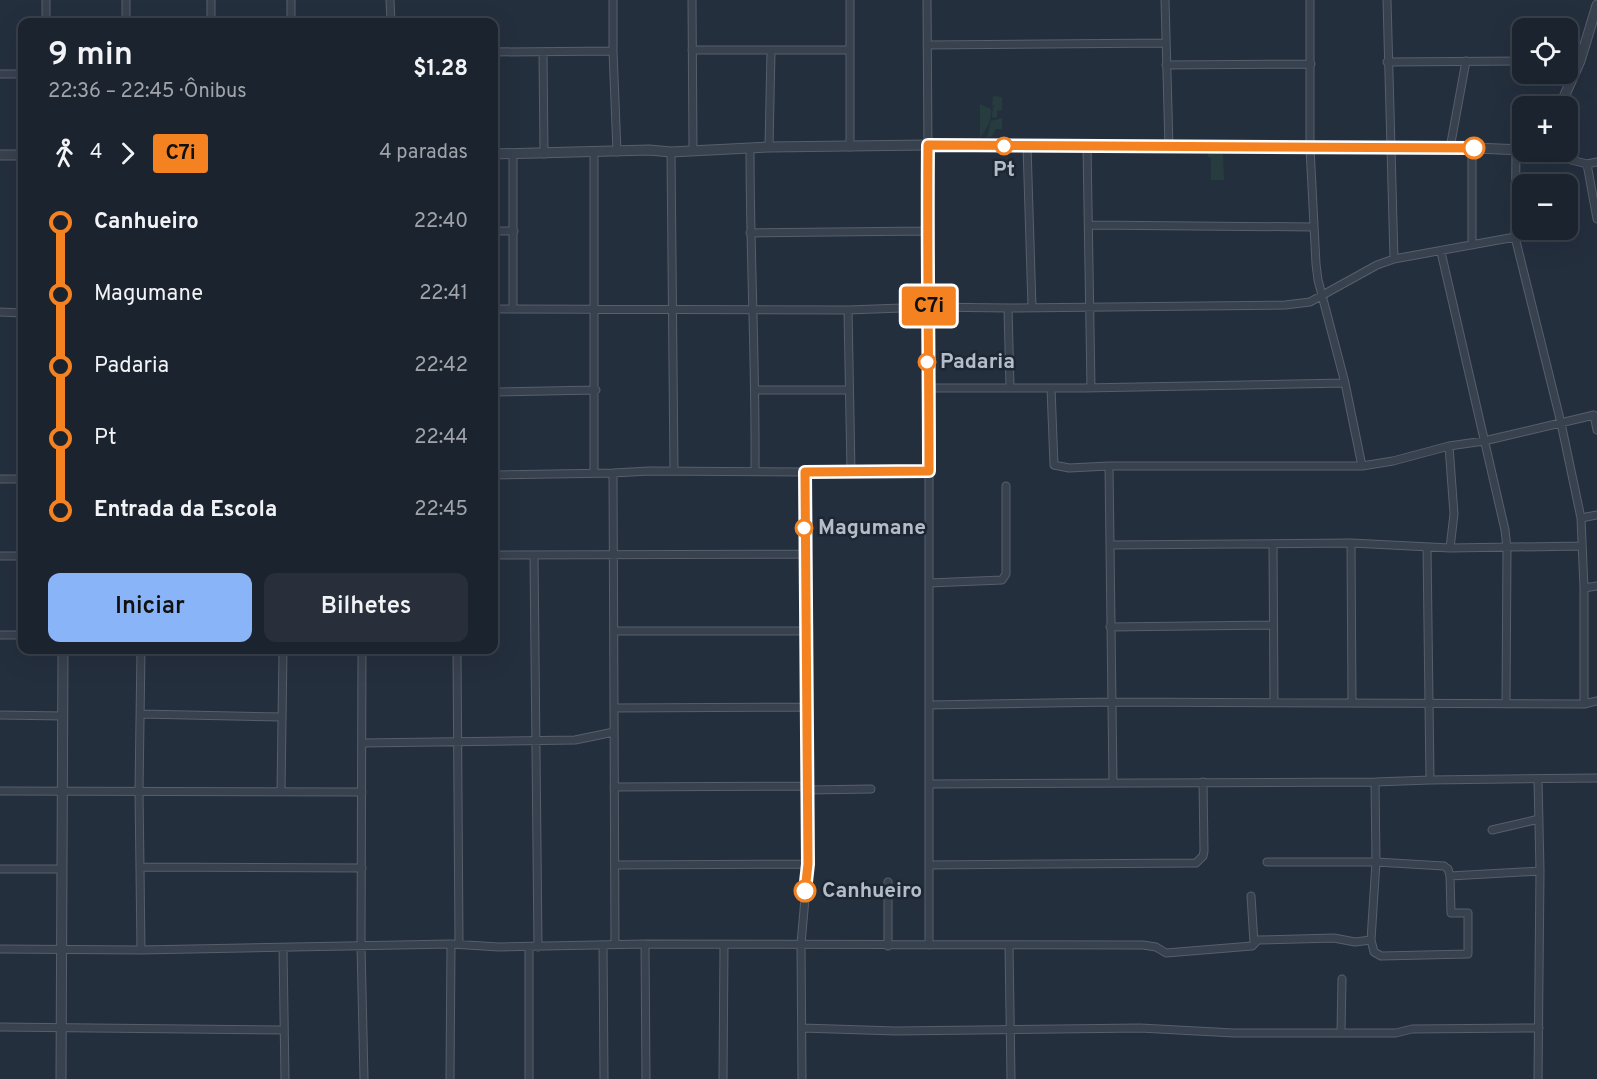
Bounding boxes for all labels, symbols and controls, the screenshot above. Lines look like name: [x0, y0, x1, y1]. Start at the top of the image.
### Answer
map controls: [1512, 18, 1578, 240]
button: locate: [1512, 18, 1578, 84]
text: 9 min: [48, 35, 133, 77]
text: $1.28: [413, 56, 468, 83]
text: 22:36 – 22:45 · Ônibus: [48, 79, 247, 105]
button: +: [1512, 96, 1578, 162]
icon: walk: [48, 137, 81, 170]
icon: forward: [111, 137, 144, 170]
marker: Pt: [995, 137, 1013, 155]
unlabelled marker: [1463, 137, 1485, 159]
text: 4: [90, 140, 102, 166]
text: C7i: [165, 140, 196, 167]
text: 4 paradas: [379, 140, 468, 166]
place label: Pt: [993, 157, 1015, 184]
button: −: [1512, 174, 1578, 240]
text: Canhueiro: [94, 209, 199, 236]
text: 22:40: [414, 209, 468, 235]
text: Magumane: [94, 281, 203, 308]
text: 22:41: [419, 281, 468, 307]
line badge: C7i: [894, 286, 964, 326]
text: C7i: [914, 293, 944, 320]
place label: Padaria: [940, 349, 1015, 376]
text: Padaria: [94, 353, 169, 380]
text: 22:42: [414, 353, 468, 379]
marker: Padaria: [918, 353, 936, 371]
text: Pt: [94, 425, 116, 452]
text: 22:44: [414, 425, 468, 451]
text: Entrada da Escola: [94, 497, 277, 524]
text: 22:45: [414, 497, 468, 523]
place label: Magumane: [818, 515, 926, 542]
marker: Magumane: [795, 519, 813, 537]
button: Iniciar: [48, 573, 252, 642]
button: Bilhetes: [264, 573, 468, 642]
place label: Canhueiro: [822, 878, 922, 905]
marker: Canhueiro: [794, 880, 816, 902]

